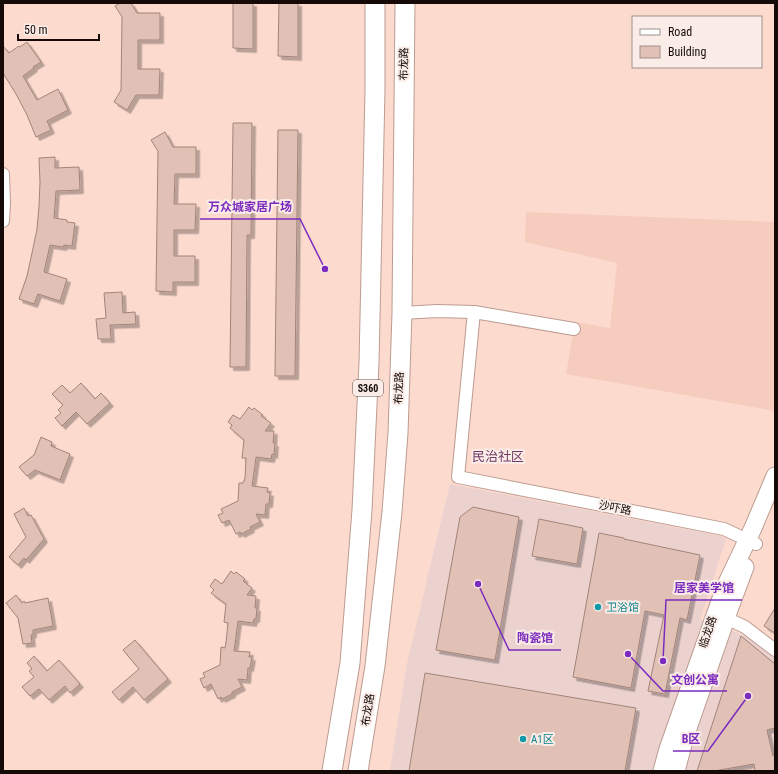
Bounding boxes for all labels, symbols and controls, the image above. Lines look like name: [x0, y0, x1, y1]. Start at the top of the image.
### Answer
scale bar: [18, 16, 99, 42]
legend: [632, 16, 762, 68]
text: 50 m: [24, 23, 48, 37]
text: Road: [668, 25, 692, 39]
text: Building: [668, 45, 706, 59]
street label: 布龙路: [397, 47, 411, 81]
callout: 万众城家居广场: [200, 195, 300, 219]
text: 万众城家居广场: [208, 200, 292, 214]
street label: 布龙路: [392, 371, 406, 405]
road number: S360: [353, 380, 383, 396]
district label: 民治社区: [472, 449, 524, 464]
street label: 沙吓路: [598, 498, 632, 518]
callout: 居家美学馆: [666, 576, 742, 600]
text: 居家美学馆: [674, 581, 734, 595]
place label: 卫浴馆: [606, 601, 639, 614]
marker: 卫浴馆: [593, 602, 603, 612]
street label: 临龙路: [696, 614, 720, 650]
callout: 陶瓷馆: [509, 626, 561, 650]
text: 陶瓷馆: [517, 631, 553, 645]
callout: 文创公寓: [663, 667, 727, 691]
text: 文创公寓: [671, 673, 719, 687]
street label: 布龙路: [359, 693, 377, 727]
callout: B区: [673, 727, 708, 751]
text: B区: [682, 732, 700, 746]
place label: A1区: [531, 733, 554, 746]
marker: A1区: [518, 734, 528, 744]

